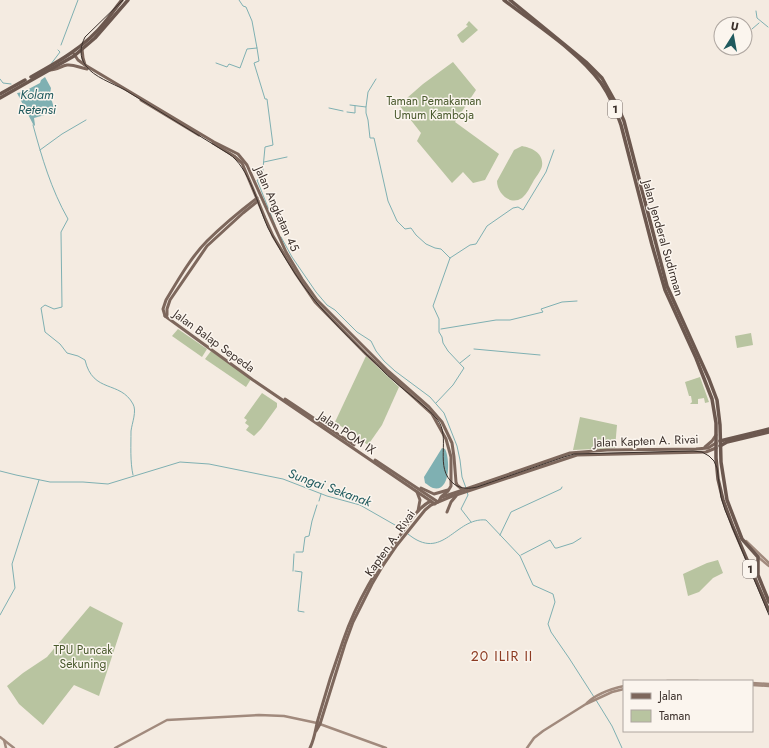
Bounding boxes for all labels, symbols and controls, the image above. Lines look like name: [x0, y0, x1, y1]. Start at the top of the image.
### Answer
north arrow: [713, 16, 753, 56]
text: U: [730, 18, 740, 35]
water label: Kolam Retensi: [18, 85, 57, 119]
park label: Taman Pemakaman Umum Kamboja: [386, 92, 482, 124]
road number: 1: [608, 100, 622, 118]
street label: Jalan Angkatan 45: [249, 162, 304, 255]
street label: Jalan Jenderal Sudirman: [637, 176, 688, 298]
street label: Jalan Balap Sepeda: [168, 304, 259, 377]
street label: Jalan POM IX: [313, 406, 380, 459]
street label: Jalan Kapten A. Rivai: [591, 430, 699, 452]
water label: Sungai Sekanak: [286, 464, 374, 511]
street label: Kapten A. Rivai: [360, 506, 420, 580]
road number: 1: [743, 560, 757, 578]
park label: TPU Puncak Sekuning: [54, 641, 113, 673]
district label: 20 ILIR II: [471, 646, 533, 666]
legend: [623, 680, 753, 732]
text: Jalan: [657, 687, 682, 705]
text: Taman: [659, 707, 691, 725]

